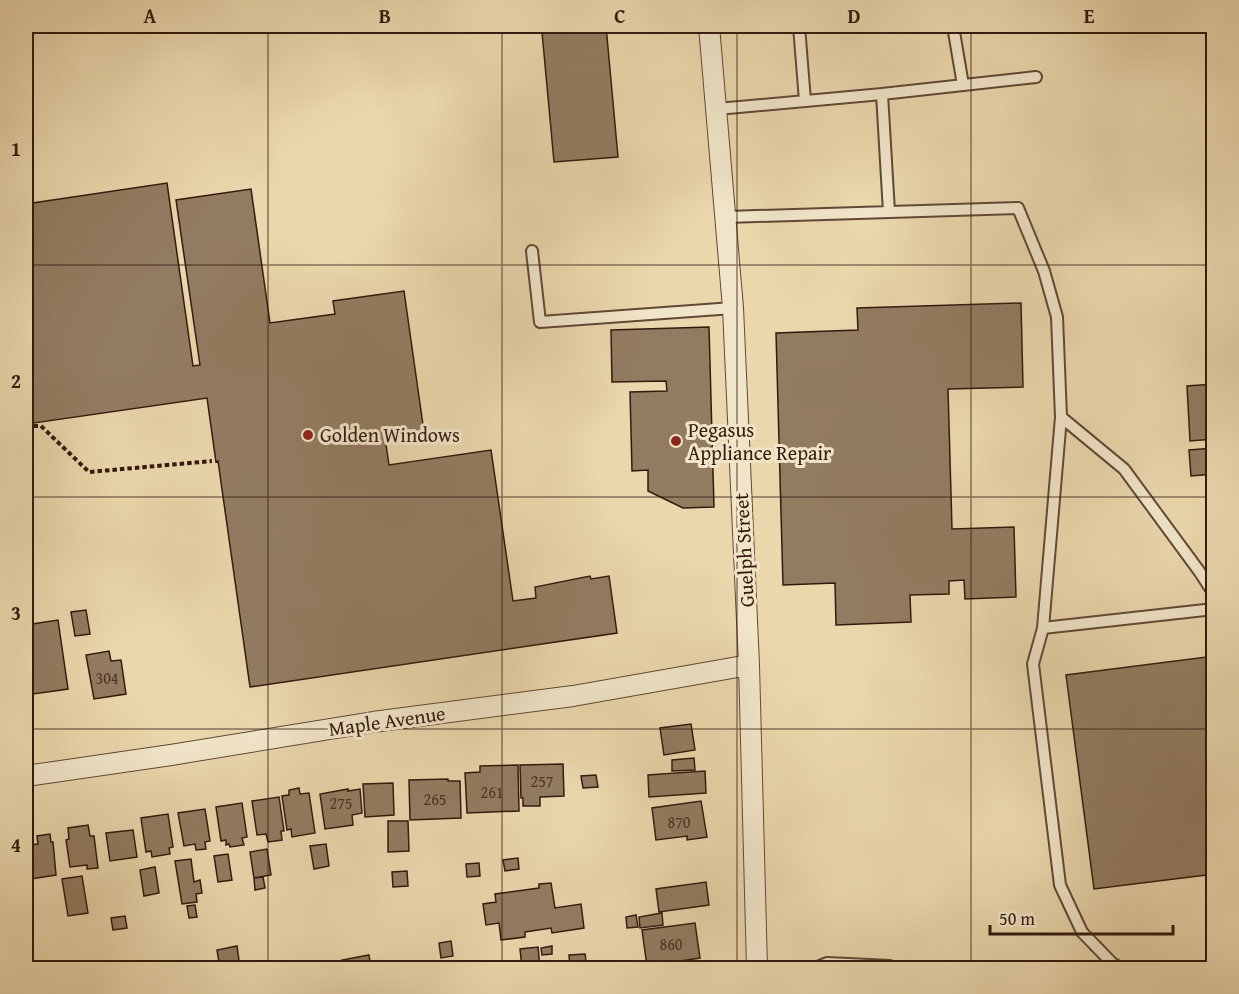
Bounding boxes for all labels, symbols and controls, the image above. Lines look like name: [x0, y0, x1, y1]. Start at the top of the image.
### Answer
text: A: [144, 1, 157, 30]
text: B: [379, 1, 391, 30]
text: C: [614, 1, 626, 30]
text: D: [847, 1, 861, 30]
text: E: [1084, 1, 1095, 30]
text: 1: [11, 134, 21, 163]
text: 2: [11, 366, 21, 395]
place label: Pegasus Appliance Repair: [688, 415, 831, 467]
place label: Golden Windows: [320, 420, 460, 449]
marker: Golden Windows: [301, 428, 315, 442]
marker: Pegasus Appliance Repair: [669, 434, 683, 448]
street label: Guelph Street: [726, 492, 761, 608]
text: 3: [11, 598, 21, 627]
house number: 304: [95, 666, 119, 690]
street label: Maple Avenue: [327, 698, 447, 743]
house number: 257: [530, 769, 554, 793]
house number: 261: [480, 780, 504, 804]
house number: 265: [423, 787, 447, 811]
house number: 275: [329, 791, 353, 815]
house number: 870: [667, 810, 691, 834]
text: 4: [11, 830, 21, 859]
scale bar: [990, 898, 1173, 936]
text: 50 m: [999, 905, 1035, 932]
house number: 860: [659, 932, 683, 956]

